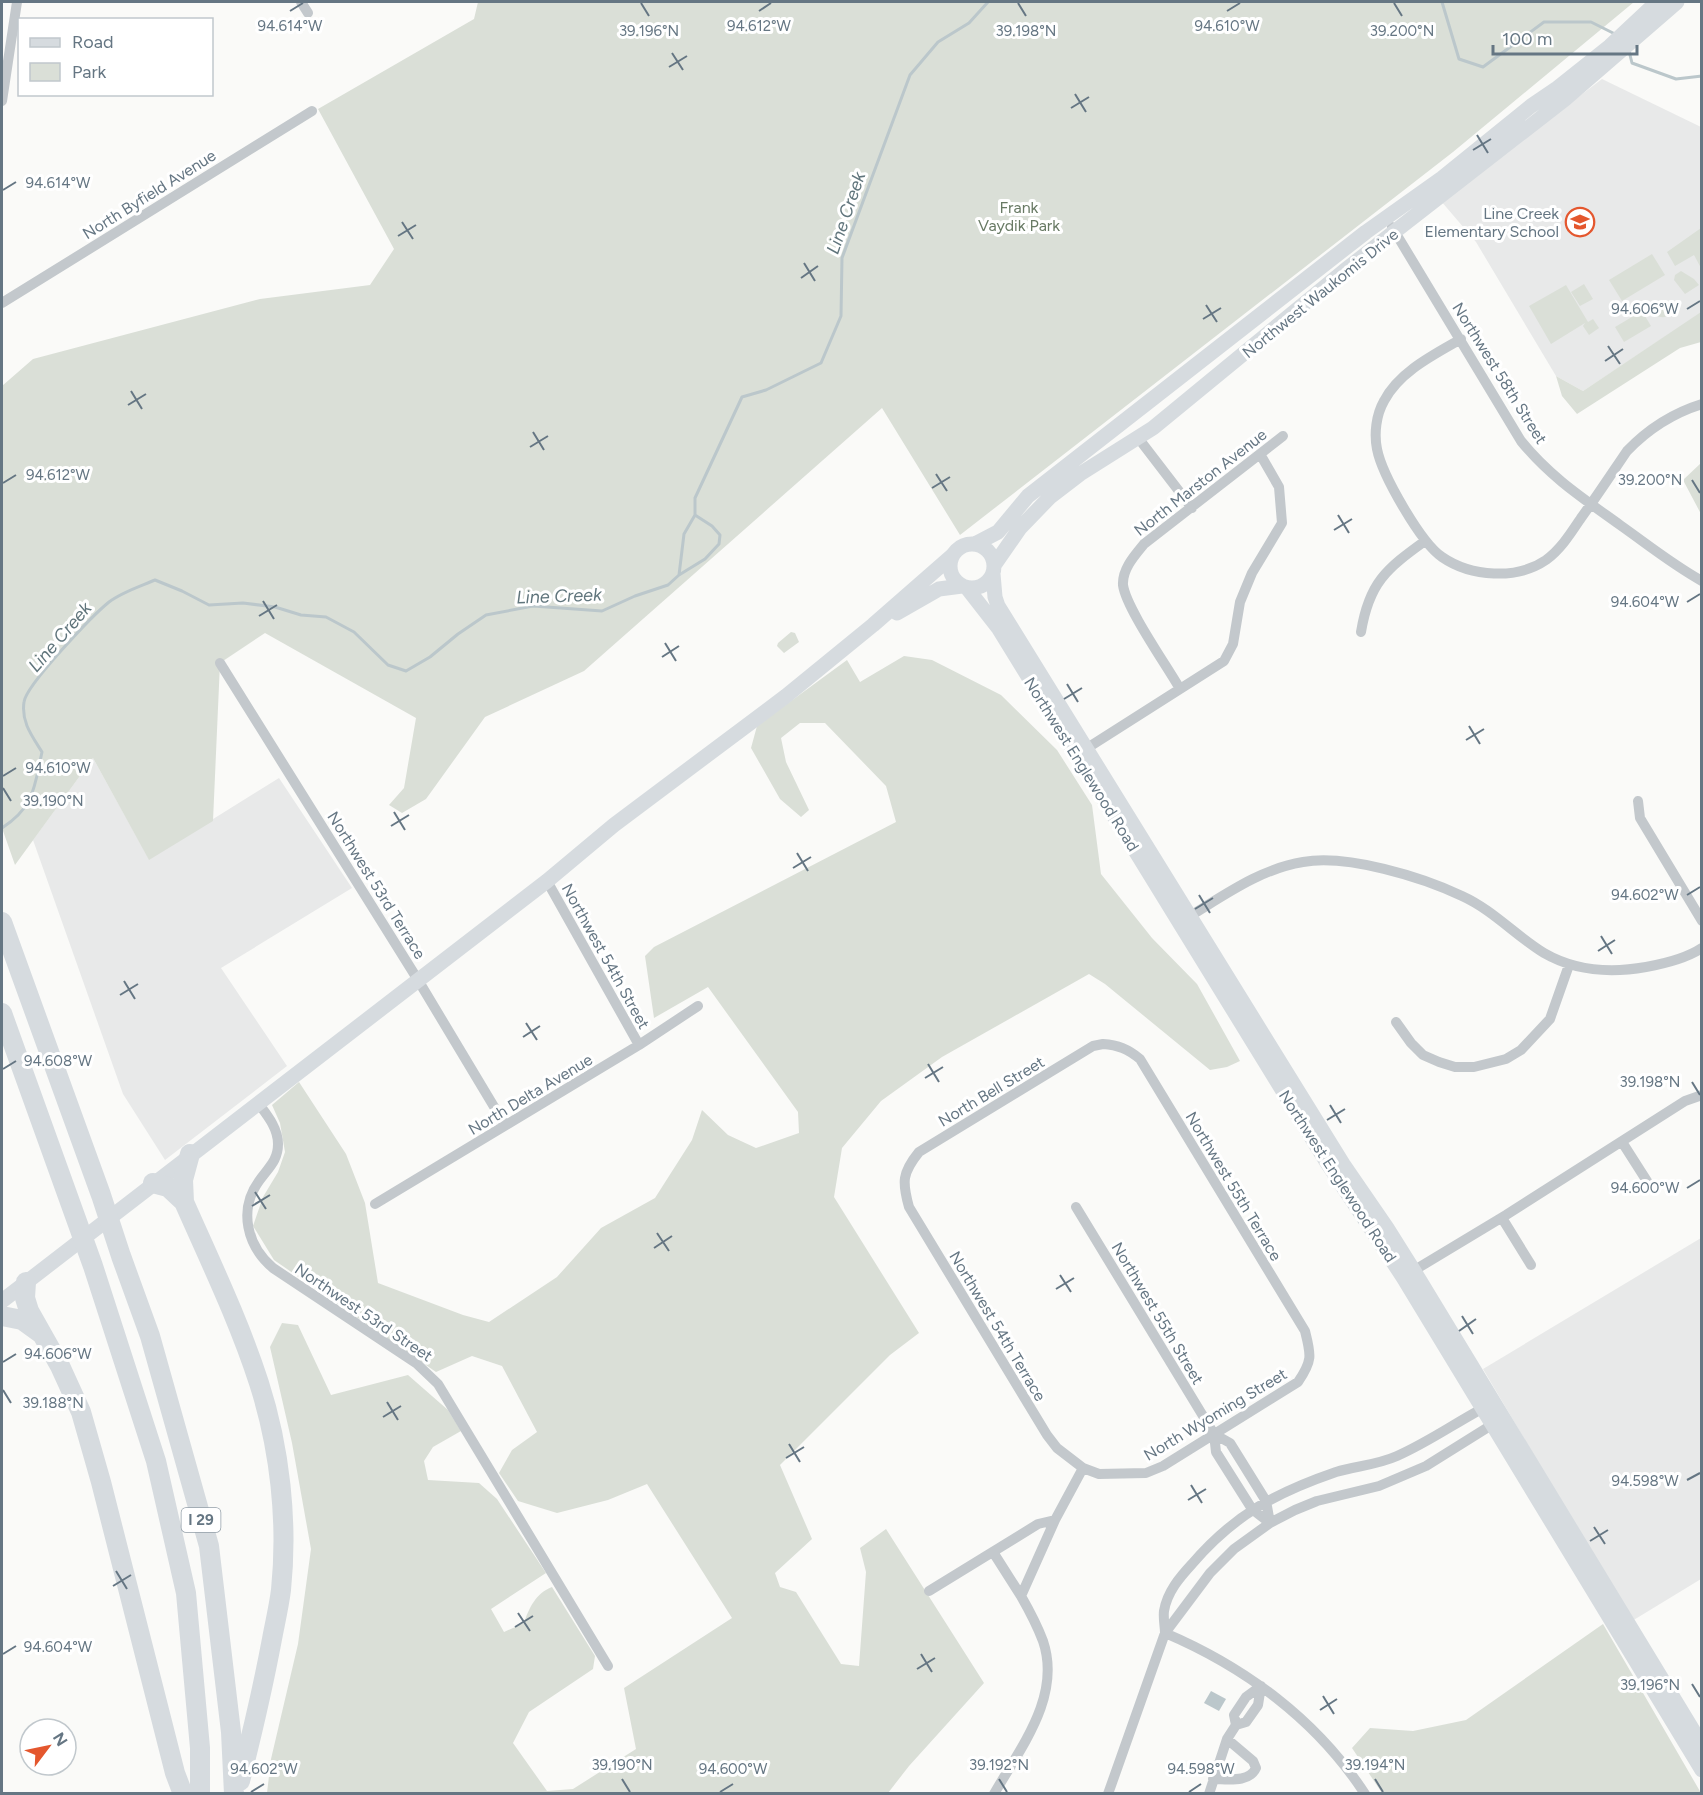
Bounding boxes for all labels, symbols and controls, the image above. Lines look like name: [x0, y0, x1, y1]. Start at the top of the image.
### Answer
text: 94.614°W: [258, 17, 323, 35]
text: 94.612°W: [727, 17, 792, 35]
text: 94.610°W: [1194, 17, 1260, 35]
legend: [18, 18, 213, 96]
scale bar: [1493, 18, 1637, 56]
text: 39.196°N: [619, 22, 679, 40]
text: 39.198°N: [996, 22, 1056, 40]
text: 39.200°N: [1370, 22, 1434, 40]
text: 100 m: [1502, 28, 1552, 50]
text: Road: [72, 31, 113, 53]
text: Park: [72, 61, 107, 83]
street label: North Byfield Avenue: [79, 146, 220, 243]
water label: Line Creek: [822, 168, 871, 257]
text: 94.614°W: [26, 174, 91, 192]
park label: Frank Vaydik Park: [978, 198, 1060, 235]
place label: Line Creek Elementary School: [1425, 204, 1559, 241]
school or university icon: Line Creek Elementary School: [1564, 206, 1596, 238]
street label: Northwest Waukomis Drive: [1239, 225, 1402, 362]
street label: Northwest 58th Street: [1448, 299, 1551, 448]
text: 94.606°W: [1611, 300, 1679, 318]
street label: North Marston Avenue: [1130, 425, 1271, 540]
text: 94.612°W: [26, 466, 91, 484]
text: 39.200°N: [1618, 471, 1682, 489]
water label: Line Creek: [516, 583, 603, 608]
text: 94.604°W: [1611, 593, 1680, 611]
water label: Line Creek: [24, 597, 97, 676]
street label: Northwest Englewood Road: [1020, 674, 1143, 855]
text: 94.610°W: [25, 759, 91, 777]
text: 39.190°N: [22, 792, 84, 810]
street label: Northwest 53rd Terrace: [323, 808, 430, 963]
street label: Northwest 54th Street: [558, 880, 653, 1032]
text: 94.602°W: [1611, 886, 1679, 904]
street label: North Delta Avenue: [465, 1050, 596, 1139]
text: 94.608°W: [24, 1052, 93, 1070]
street label: North Bell Street: [935, 1052, 1048, 1131]
text: 39.198°N: [1620, 1073, 1680, 1091]
street label: Northwest Englewood Road: [1275, 1087, 1400, 1266]
street label: Northwest 55th Terrace: [1181, 1108, 1286, 1265]
text: 94.600°W: [1611, 1179, 1680, 1197]
street label: Northwest 55th Street: [1108, 1239, 1208, 1388]
street label: Northwest 54th Terrace: [945, 1248, 1050, 1405]
street label: Northwest 53rd Street: [291, 1259, 436, 1366]
text: 94.606°W: [24, 1345, 92, 1363]
street label: North Wyoming Street: [1140, 1364, 1290, 1465]
text: 39.188°N: [22, 1394, 84, 1412]
text: 94.598°W: [1611, 1472, 1679, 1490]
road number: I 29: [182, 1508, 220, 1532]
text: 94.604°W: [24, 1638, 93, 1656]
text: 39.196°N: [1620, 1676, 1680, 1694]
north arrow: [18, 1717, 78, 1777]
text: N: [49, 1729, 72, 1750]
text: 39.190°N: [591, 1756, 653, 1774]
text: 39.192°N: [969, 1756, 1029, 1774]
text: 39.194°N: [1345, 1756, 1405, 1774]
text: 94.602°W: [230, 1760, 298, 1778]
text: 94.600°W: [699, 1760, 768, 1778]
text: 94.598°W: [1167, 1760, 1235, 1778]

